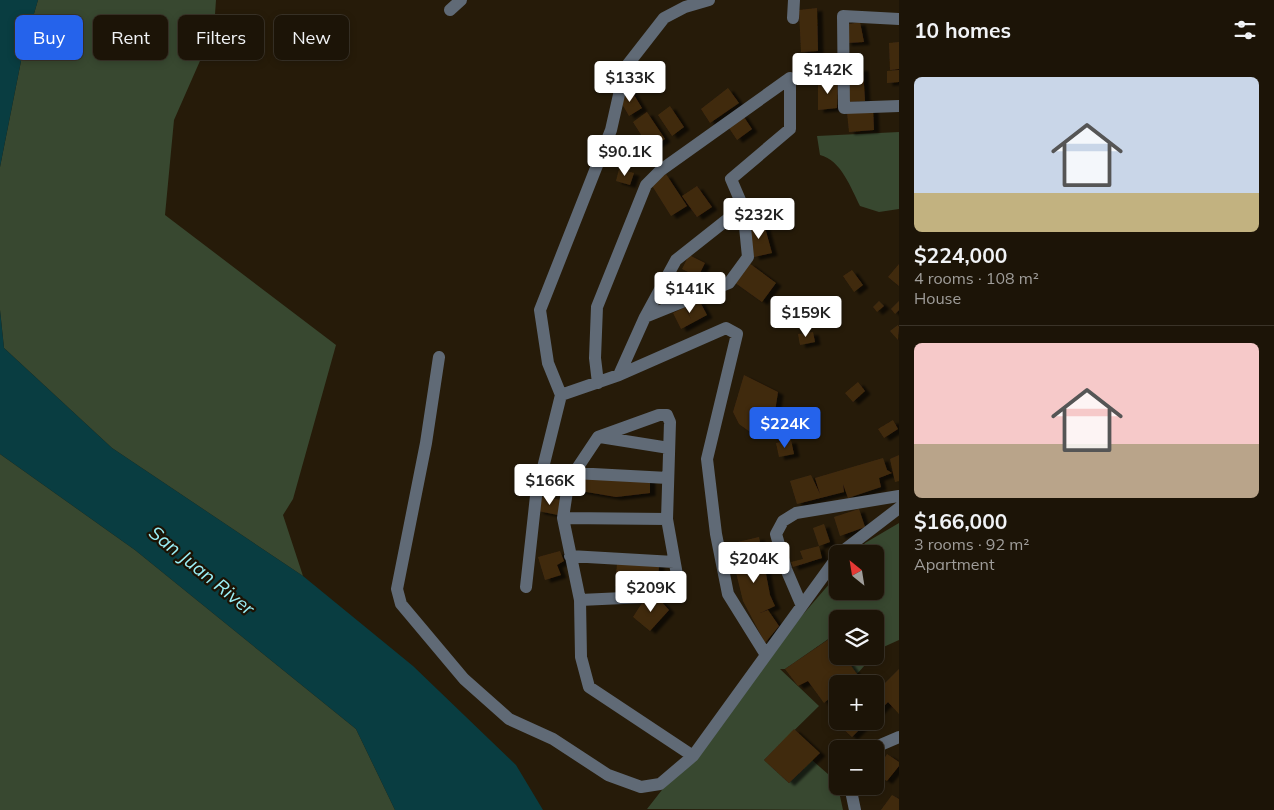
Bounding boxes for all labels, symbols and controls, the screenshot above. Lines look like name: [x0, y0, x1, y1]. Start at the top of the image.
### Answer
chip: Buy: [15, 15, 83, 60]
chip: Rent: [93, 15, 168, 60]
chip: Filters: [178, 15, 264, 60]
chip: New: [274, 15, 349, 60]
icon: filters: [1231, 16, 1259, 44]
text: 10 homes: [914, 17, 1011, 43]
pin: $142K: [793, 52, 863, 95]
text: $142K: [803, 59, 853, 79]
pin: $133K: [595, 61, 665, 103]
text: $133K: [605, 67, 655, 87]
icon: home: [1042, 110, 1132, 200]
pin: $90.1K: [584, 134, 666, 177]
text: $90.1K: [598, 141, 652, 161]
pin: $232K: [724, 198, 794, 240]
text: $232K: [734, 204, 784, 224]
text: $224,000: [914, 242, 1007, 268]
text: 4 rooms · 108 m²: [914, 268, 1039, 288]
pin: $141K: [655, 272, 725, 314]
text: $141K: [665, 278, 715, 298]
text: House: [914, 288, 961, 308]
pin: $159K: [771, 296, 841, 338]
text: $159K: [781, 302, 831, 322]
icon: home: [1042, 375, 1132, 465]
pin: $224K: [750, 406, 820, 449]
text: $224K: [760, 413, 810, 433]
pin: $166K: [515, 464, 585, 506]
text: $166K: [525, 470, 575, 490]
text: $166,000: [914, 508, 1007, 534]
water label: San Juan River: [144, 520, 260, 621]
text: 3 rooms · 92 m²: [914, 534, 1029, 554]
pin: $204K: [719, 542, 789, 584]
north arrow: [829, 545, 884, 600]
map controls: [829, 545, 884, 795]
text: $204K: [729, 548, 779, 568]
text: Apartment: [914, 554, 995, 574]
pin: $209K: [616, 570, 686, 613]
text: $209K: [626, 577, 676, 597]
button: layers: [829, 610, 884, 665]
button: +: [829, 675, 884, 730]
button: −: [829, 740, 884, 795]

